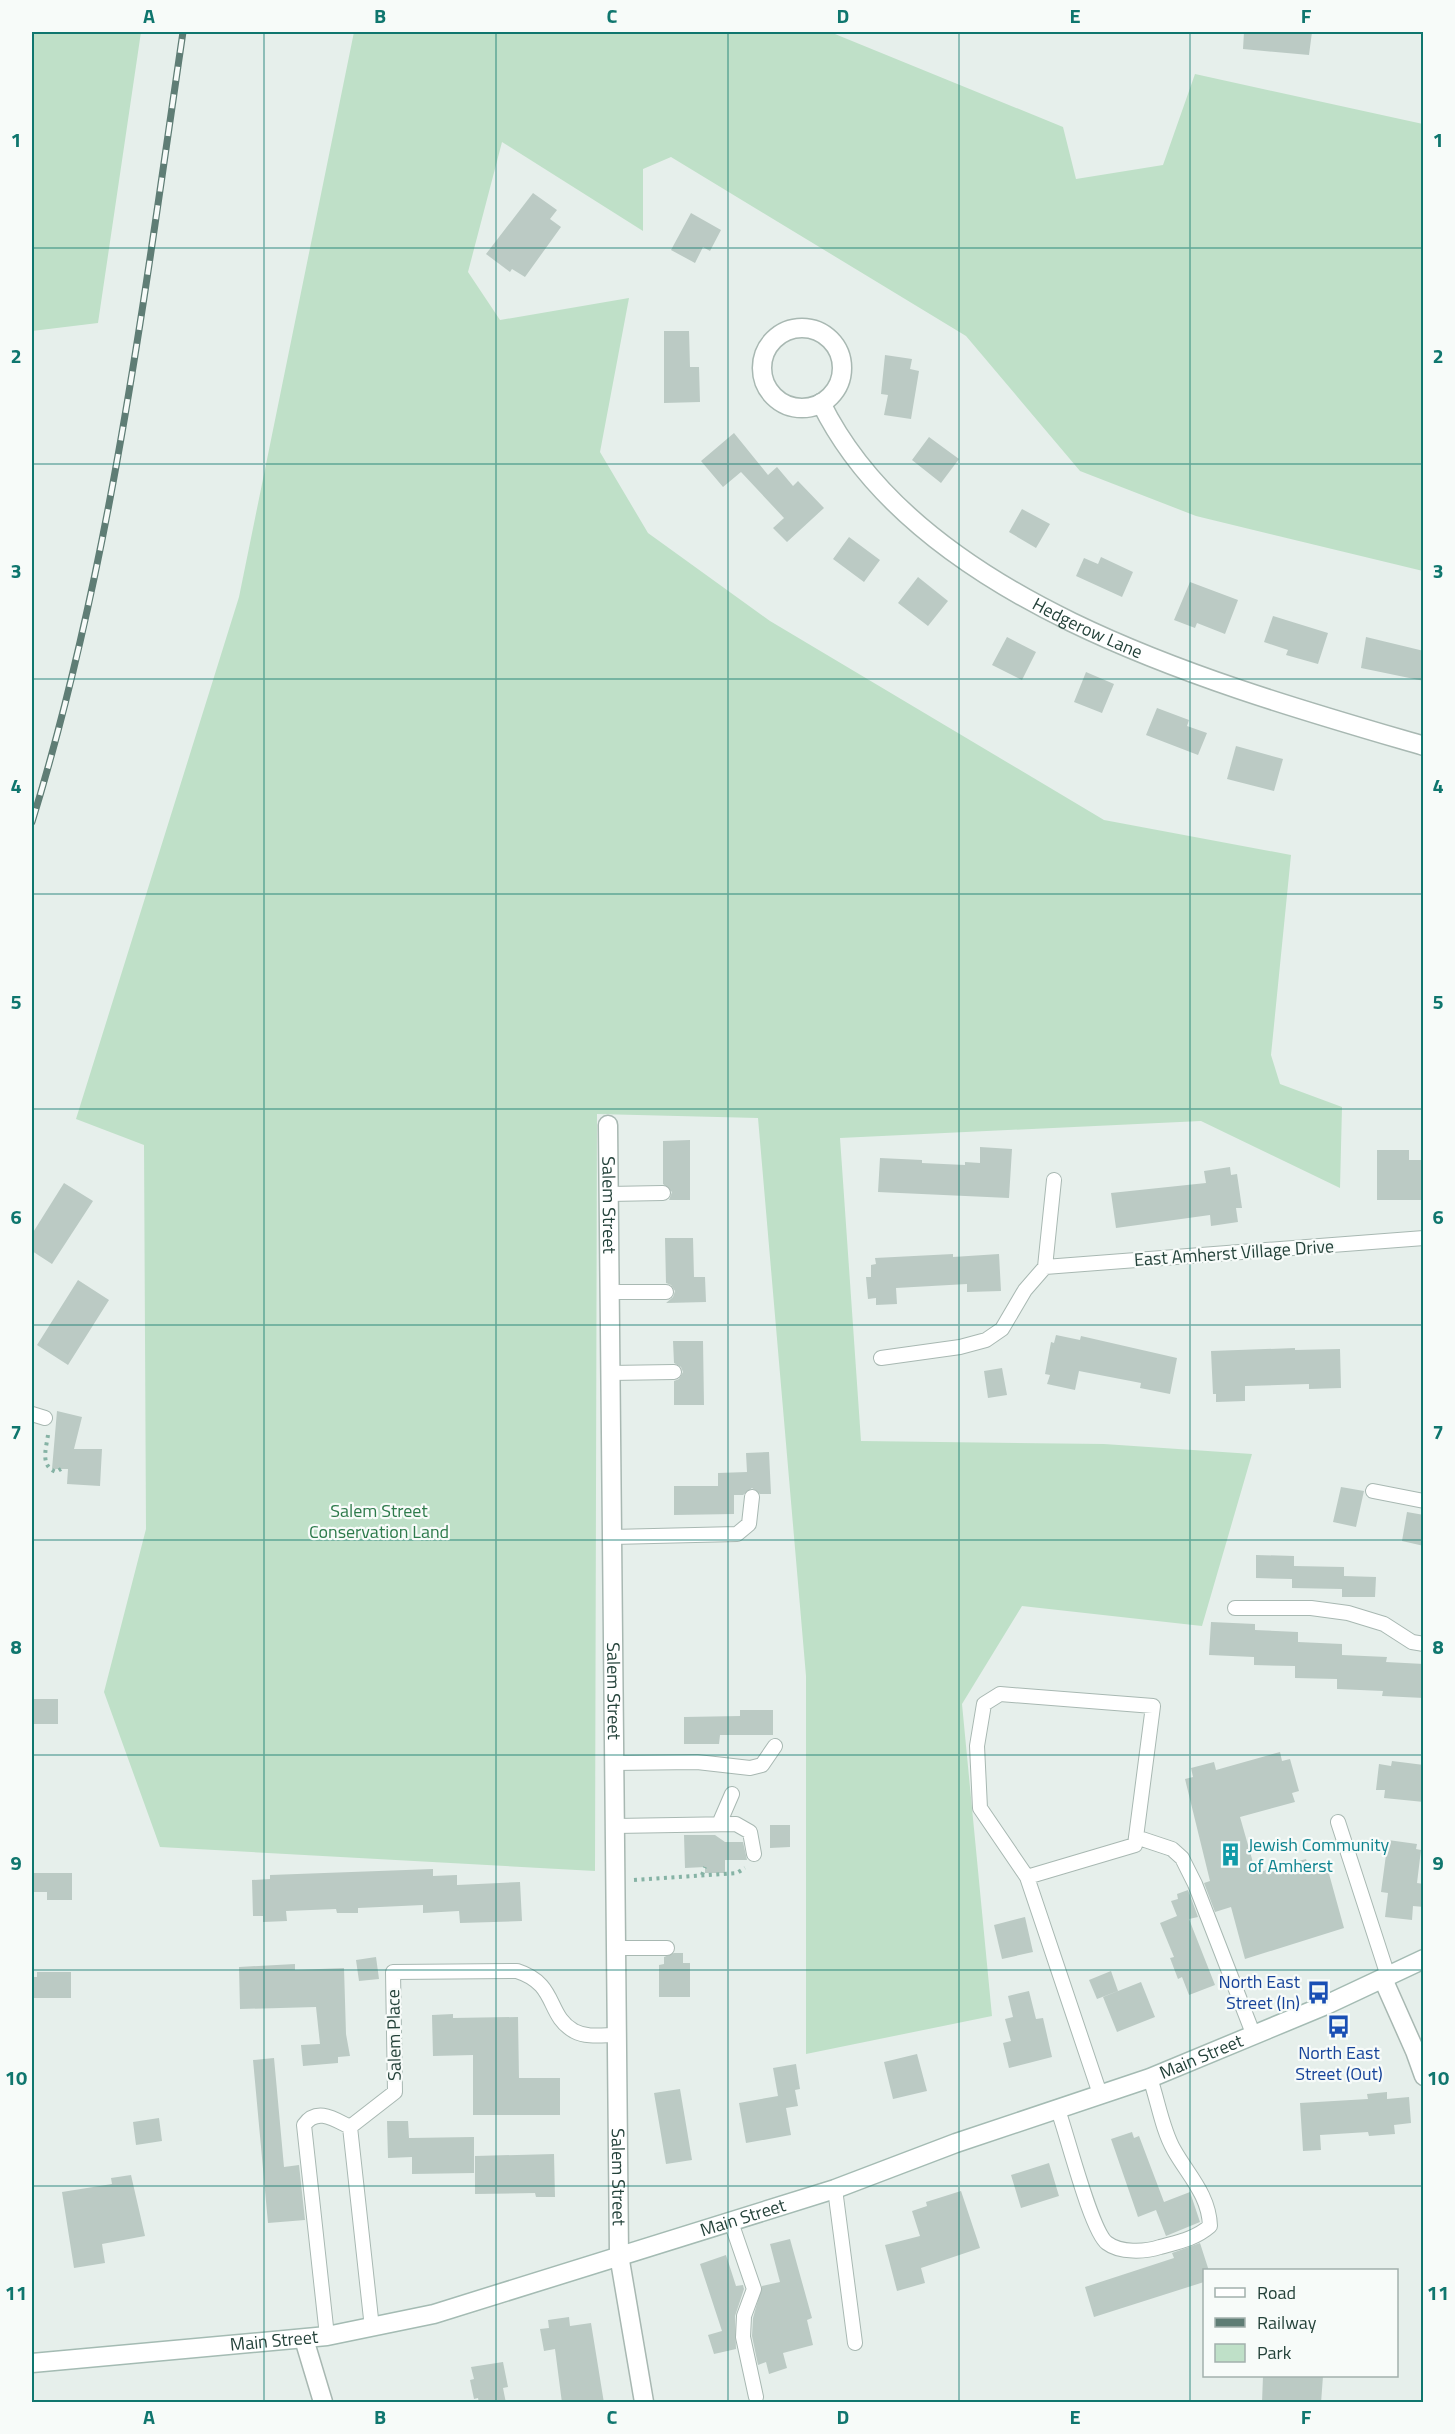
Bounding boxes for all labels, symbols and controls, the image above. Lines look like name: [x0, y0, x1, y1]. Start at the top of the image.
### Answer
text: A: [143, 0, 155, 31]
text: B: [374, 0, 386, 31]
text: C: [607, 0, 618, 31]
text: D: [837, 0, 849, 31]
text: E: [1069, 0, 1081, 31]
text: F: [1301, 0, 1312, 31]
text: 1: [10, 124, 22, 155]
text: 1: [1432, 124, 1444, 155]
text: 2: [10, 340, 22, 371]
text: 2: [1432, 340, 1444, 371]
text: 3: [10, 555, 22, 586]
text: 3: [1432, 555, 1444, 586]
street label: Hedgerow Lane: [1028, 590, 1147, 665]
text: 4: [10, 770, 22, 801]
text: 4: [1432, 770, 1444, 801]
text: 5: [10, 986, 22, 1017]
text: 5: [1432, 986, 1444, 1017]
street label: Salem Street: [595, 1156, 623, 1255]
text: 6: [10, 1201, 22, 1232]
text: 6: [1432, 1201, 1444, 1232]
street label: East Amherst Village Drive: [1133, 1232, 1335, 1273]
text: 7: [10, 1416, 22, 1447]
text: 7: [1432, 1416, 1444, 1447]
park label: Salem Street Conservation Land: [309, 1497, 449, 1545]
text: 8: [10, 1631, 22, 1662]
text: 8: [1432, 1631, 1444, 1662]
street label: Salem Street: [600, 1642, 628, 1741]
place label: Jewish Community of Amherst: [1248, 1831, 1389, 1879]
building icon: Jewish Community of Amherst: [1217, 1842, 1243, 1868]
text: 9: [10, 1847, 22, 1878]
text: 9: [1432, 1847, 1444, 1878]
place label: North East Street (In): [1219, 1968, 1301, 2016]
bus stop icon: North East Street (In): [1305, 1979, 1331, 2005]
street label: Salem Place: [379, 1989, 408, 2081]
bus stop icon: North East Street (Out): [1326, 2014, 1352, 2040]
street label: Main Street: [1155, 2027, 1248, 2086]
place label: North East Street (Out): [1295, 2039, 1383, 2087]
text: 10: [5, 2062, 27, 2093]
text: 10: [1427, 2062, 1449, 2093]
street label: Salem Street: [605, 2128, 633, 2227]
street label: Main Street: [697, 2191, 789, 2243]
legend: [1203, 2269, 1398, 2377]
text: 11: [5, 2277, 27, 2308]
text: 11: [1427, 2277, 1449, 2308]
text: Road: [1257, 2279, 1296, 2306]
text: Railway: [1257, 2309, 1317, 2336]
street label: Main Street: [229, 2323, 320, 2358]
text: Park: [1257, 2339, 1292, 2366]
text: A: [143, 2401, 155, 2432]
text: B: [374, 2401, 386, 2432]
text: C: [607, 2401, 618, 2432]
text: D: [837, 2401, 849, 2432]
text: E: [1069, 2401, 1081, 2432]
text: F: [1301, 2401, 1312, 2432]

